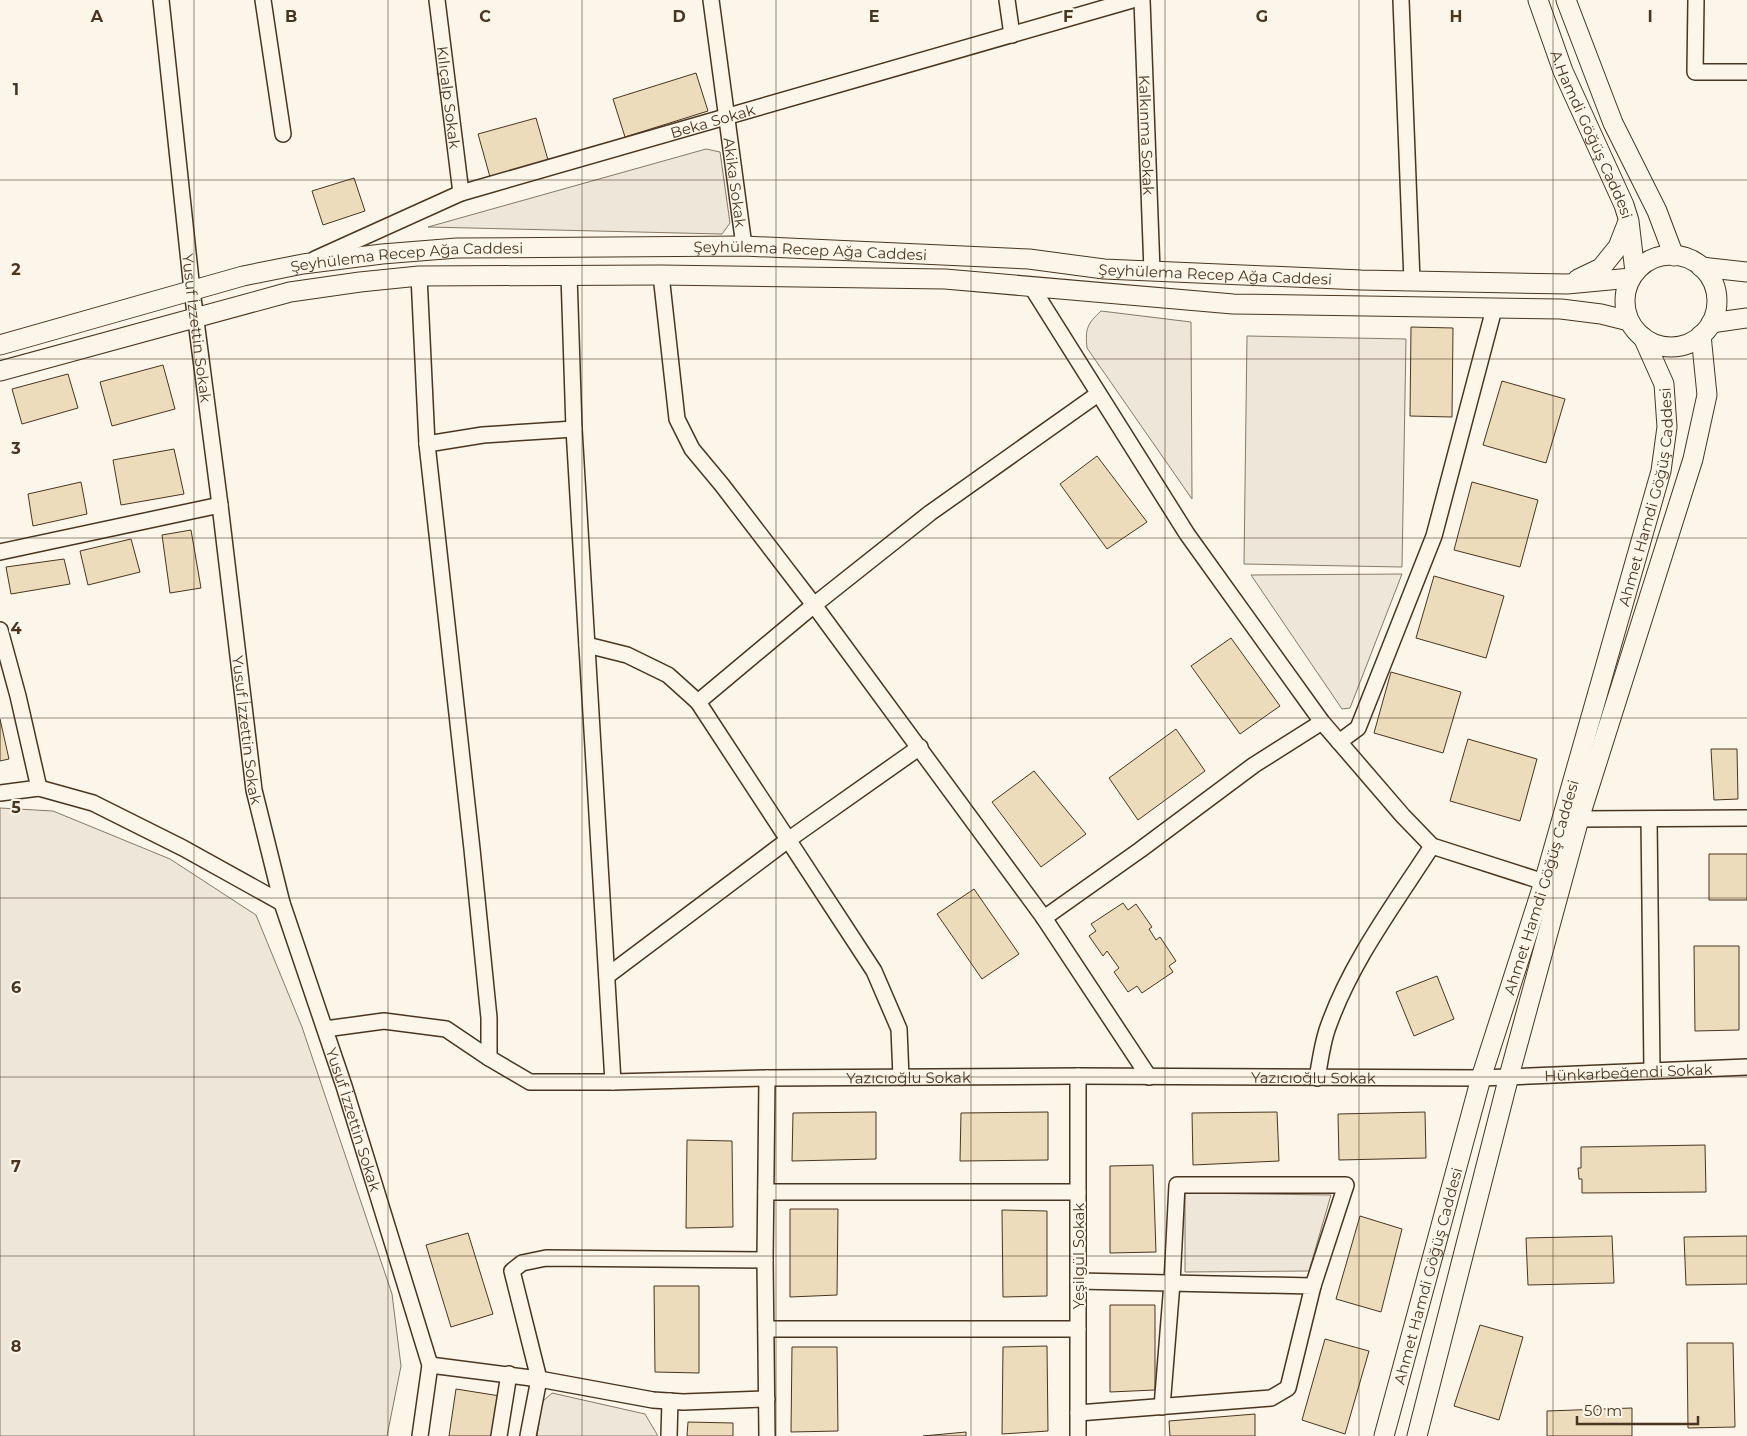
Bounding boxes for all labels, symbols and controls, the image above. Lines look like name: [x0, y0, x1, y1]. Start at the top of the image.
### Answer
text: A: [90, 7, 104, 26]
text: B: [285, 7, 297, 26]
text: C: [479, 7, 491, 26]
text: D: [672, 7, 686, 26]
text: E: [869, 7, 879, 26]
text: F: [1063, 7, 1073, 26]
text: G: [1256, 7, 1268, 26]
text: H: [1450, 7, 1462, 26]
text: I: [1647, 7, 1653, 26]
street label: Kılıçalp Sokak: [433, 45, 465, 150]
street label: A.Hamdi Göğüş Caddesi: [1547, 48, 1637, 221]
street label: Kalkınma Sokak: [1135, 74, 1159, 195]
text: 1: [13, 80, 19, 99]
street label: Beka Sokak: [668, 99, 757, 142]
street label: Akika Sokak: [720, 136, 751, 229]
street label: Şeyhülema Recep Ağa Caddesi: [693, 236, 927, 264]
street label: Şeyhülema Recep Ağa Caddesi: [289, 238, 523, 276]
street label: Yusuf İzzettin Sokak: [179, 253, 216, 404]
street label: Şeyhülema Recep Ağa Caddesi: [1097, 259, 1332, 288]
text: 2: [11, 260, 21, 279]
street label: Ahmet Hamdi Göğüş Caddesi: [1614, 387, 1677, 608]
text: 3: [10, 439, 21, 458]
text: 4: [10, 619, 22, 638]
street label: Yusuf İzzettin Sokak: [229, 654, 267, 806]
street label: Ahmet Hamdi Göğüş Caddesi: [1499, 777, 1582, 997]
text: 5: [11, 798, 21, 817]
text: 6: [11, 978, 21, 997]
street label: Yusuf İzzettin Sokak: [322, 1045, 385, 1194]
street label: Hünkarbeğendi Sokak: [1544, 1059, 1713, 1085]
street label: Yazıcıoğlu Sokak: [846, 1067, 971, 1087]
street label: Yazıcıoğlu Sokak: [1251, 1067, 1376, 1087]
text: 7: [11, 1157, 21, 1176]
street label: Ahmet Hamdi Göğüş Caddesi: [1389, 1165, 1466, 1386]
street label: Yeşilgül Sokak: [1069, 1203, 1088, 1309]
text: 8: [11, 1337, 21, 1356]
scale bar: [1577, 1394, 1698, 1426]
text: 50 m: [1584, 1401, 1622, 1420]

